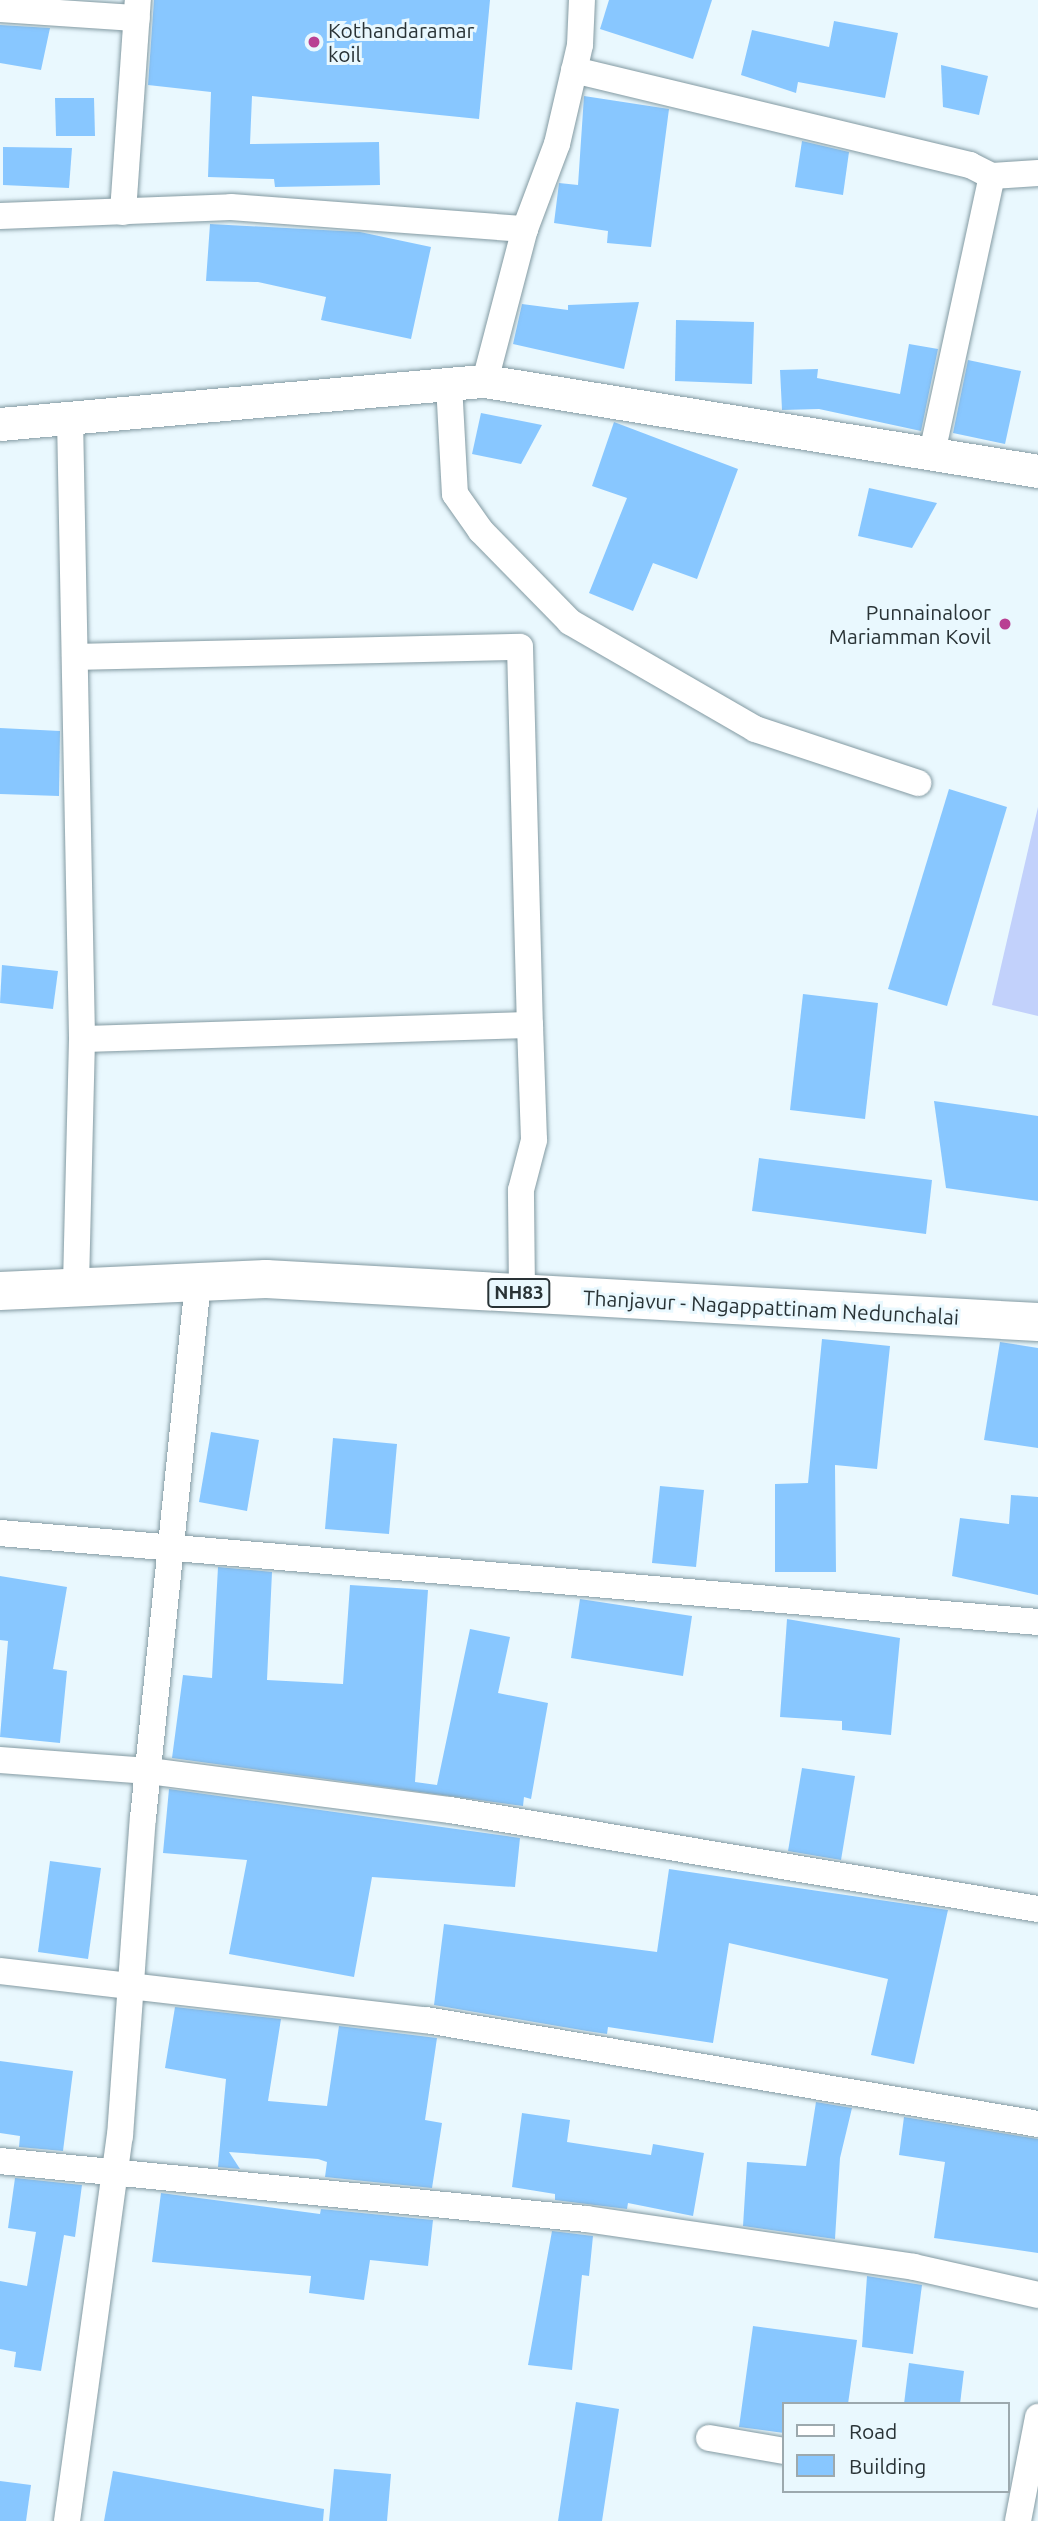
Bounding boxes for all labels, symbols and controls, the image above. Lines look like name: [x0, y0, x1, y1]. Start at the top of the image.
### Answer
place label: Kothandaramar koil: [328, 17, 475, 67]
marker: Kothandaramar koil: [306, 34, 322, 50]
place label: Punnainaloor Mariamman Kovil: [829, 599, 991, 649]
marker: Punnainaloor Mariamman Kovil: [997, 616, 1013, 632]
road number: NH83: [486, 1278, 552, 1308]
street label: Thanjavur - Nagappattinam Nedunchalai: [582, 1285, 960, 1329]
legend: [782, 2402, 1010, 2493]
text: Road: [849, 2419, 897, 2443]
text: Building: [849, 2454, 926, 2478]

